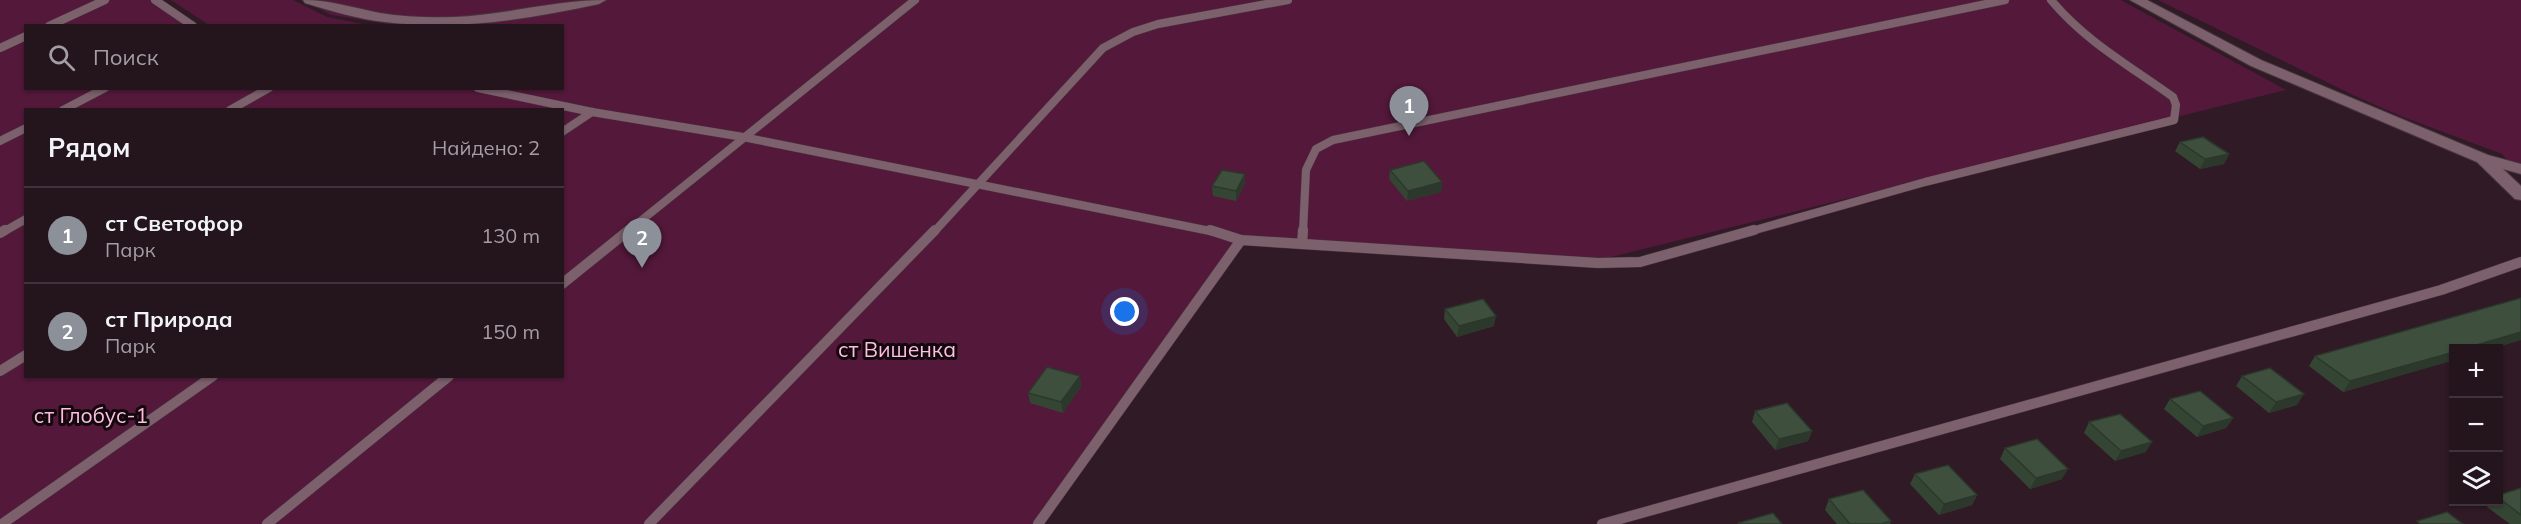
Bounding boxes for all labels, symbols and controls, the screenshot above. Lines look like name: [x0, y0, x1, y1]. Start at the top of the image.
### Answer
search box: [24, 24, 564, 90]
icon: search: [45, 41, 78, 74]
text: Поиск: [93, 43, 159, 71]
pin: 1: [1390, 86, 1428, 136]
text: Рядом: [48, 131, 131, 164]
text: Найдено: 2: [432, 135, 540, 160]
text: ст Светофор: [105, 209, 243, 237]
pin: 2: [622, 218, 662, 268]
text: 1: [62, 223, 74, 248]
text: 130 m: [481, 223, 540, 248]
text: Парк: [105, 237, 155, 262]
your location: [1110, 297, 1139, 326]
text: ст Природа: [105, 305, 233, 333]
text: 2: [62, 319, 74, 344]
text: 150 m: [481, 319, 540, 344]
text: Парк: [105, 333, 155, 358]
park label: ст Вишенка: [838, 336, 956, 362]
map controls: [2449, 344, 2503, 506]
button: +: [2449, 344, 2503, 398]
button: −: [2449, 398, 2503, 452]
park label: ст Глобус-1: [34, 402, 148, 428]
button: layers: [2449, 452, 2503, 506]

